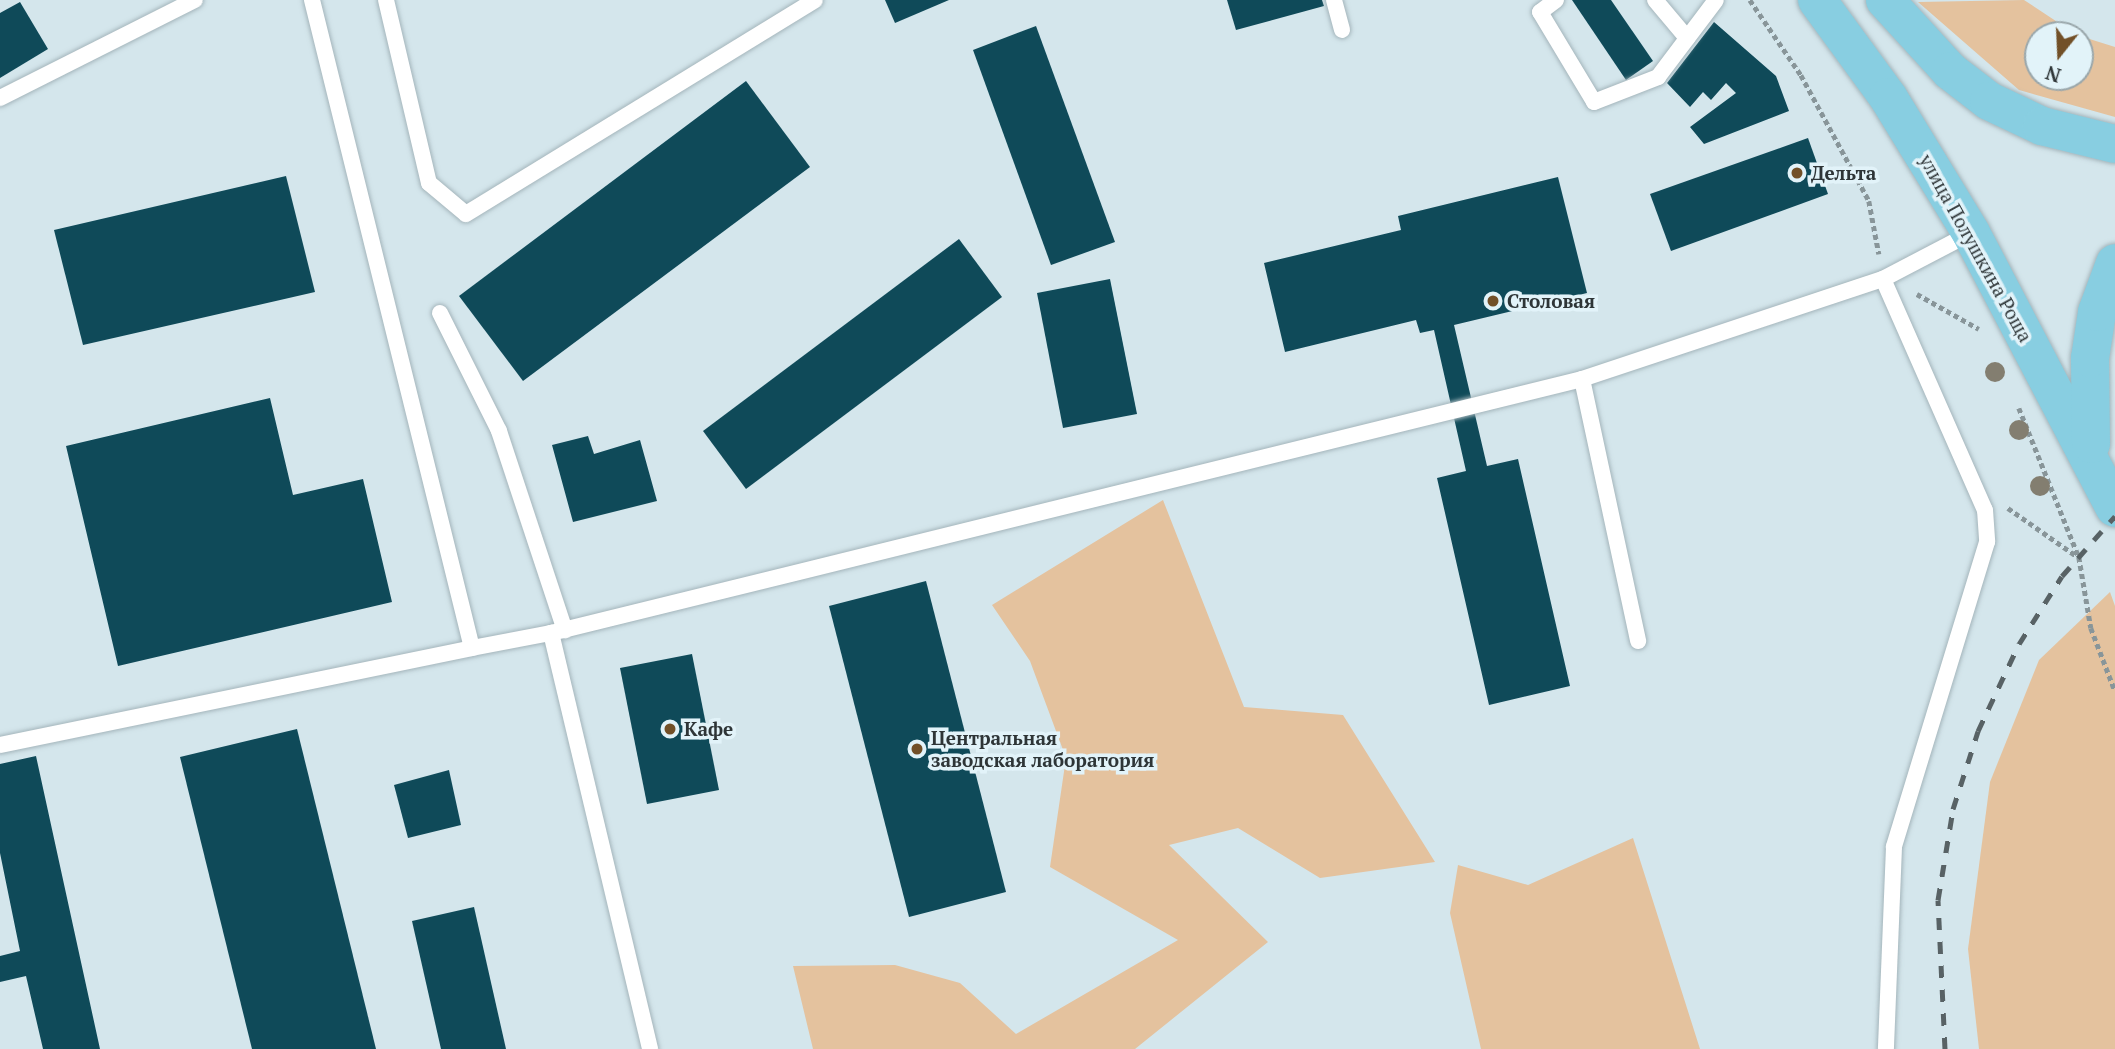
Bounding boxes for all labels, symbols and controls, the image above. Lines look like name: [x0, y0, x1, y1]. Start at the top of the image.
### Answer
north arrow: [2024, 21, 2094, 91]
text: N: [2042, 60, 2064, 89]
street label: улица Полушкина Роща: [1915, 150, 2037, 346]
place label: Дельта: [1811, 162, 1876, 184]
marker: Дельта: [1789, 165, 1805, 181]
place label: Столовая: [1507, 290, 1595, 312]
marker: Столовая: [1485, 293, 1501, 309]
place label: Кафе: [684, 718, 733, 740]
marker: Кафе: [662, 721, 678, 737]
place label: Центральная заводская лаборатория: [931, 727, 1155, 771]
marker: Центральная заводская лаборатория: [909, 741, 925, 757]

